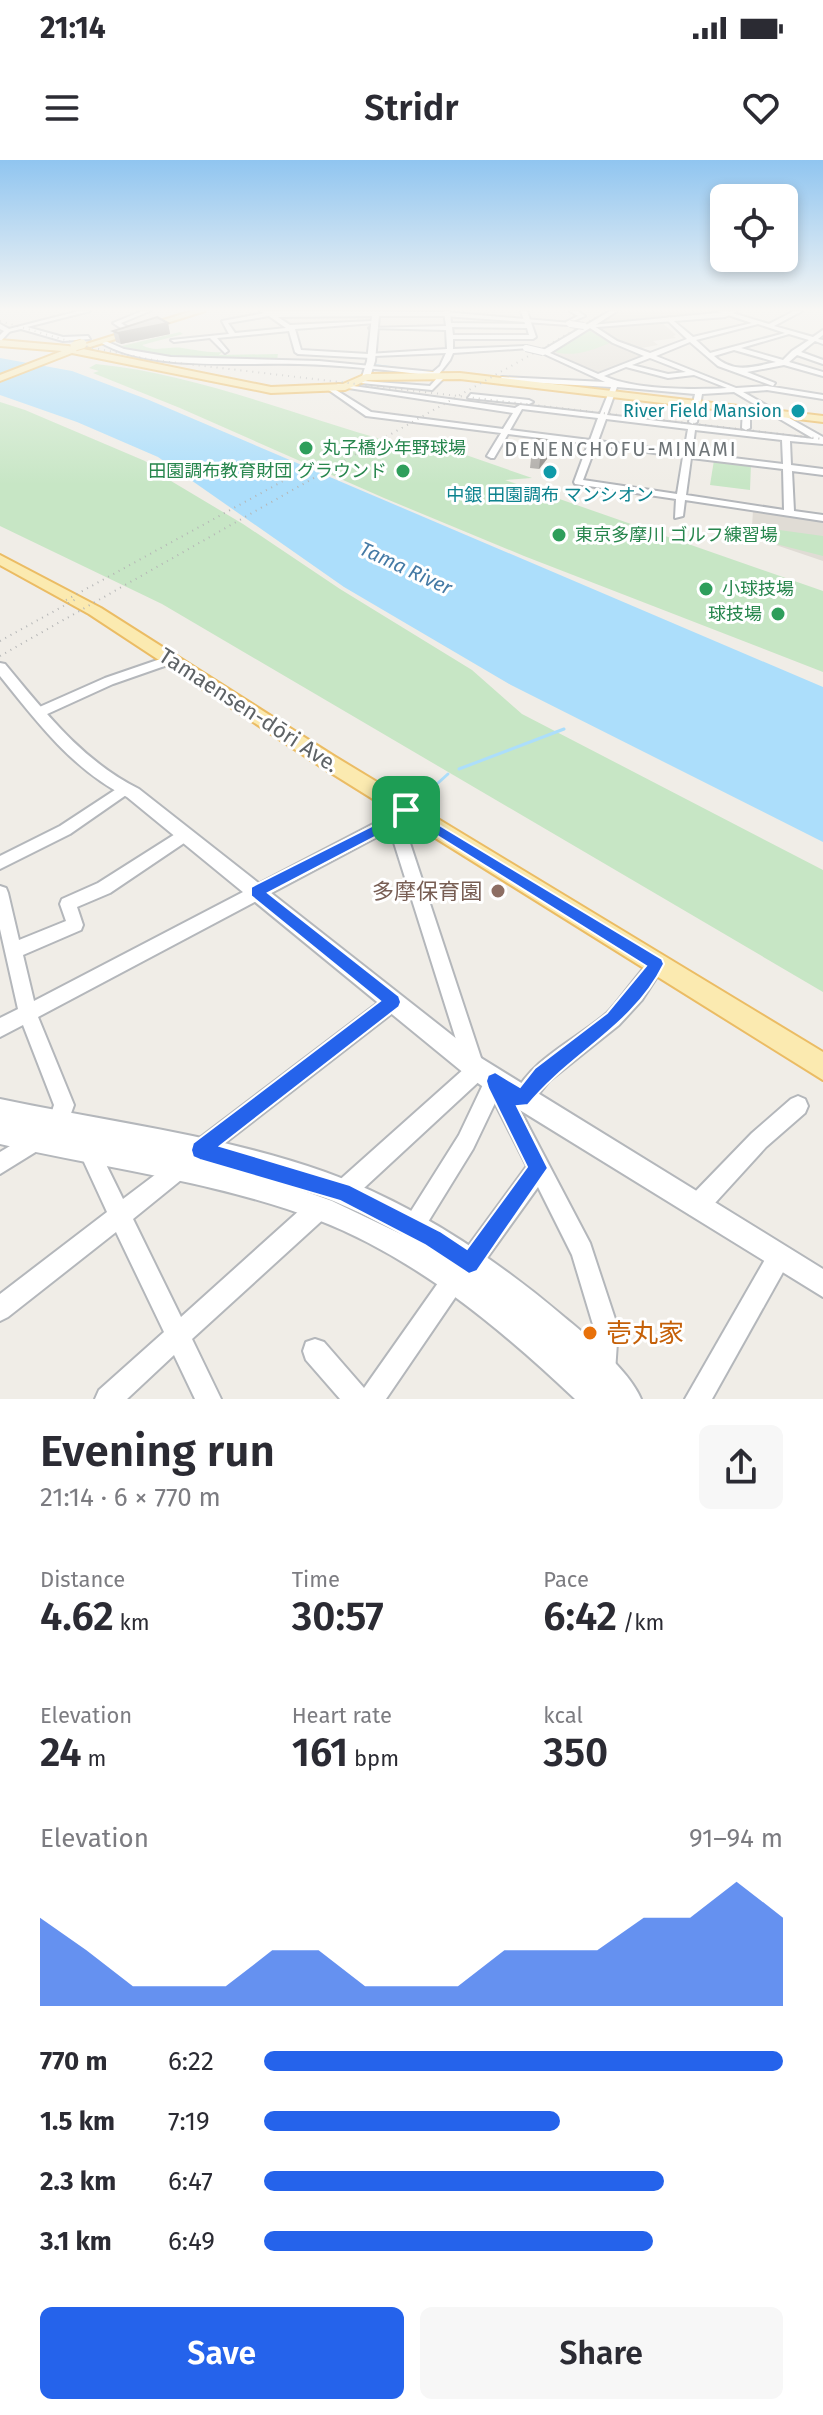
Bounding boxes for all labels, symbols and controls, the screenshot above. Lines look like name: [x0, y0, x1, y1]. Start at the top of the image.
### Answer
text: 21:14: [40, 10, 106, 46]
icon: menu: [40, 86, 84, 130]
text: Stridr: [364, 86, 459, 130]
icon: heart: [739, 86, 783, 130]
map controls: [710, 184, 798, 272]
button: locate: [710, 184, 798, 272]
place label: River Field Mansion: [623, 400, 782, 422]
marker: River Field Mansion: [789, 402, 807, 420]
place label: 丸子橋少年野球場: [322, 437, 466, 459]
district label: DENENCHOFU-MINAMI: [504, 437, 738, 461]
marker: 丸子橋少年野球場: [297, 439, 315, 457]
place label: 田園調布教育財団 グラウンド: [148, 460, 387, 482]
marker: 田園調布教育財団 グラウンド: [394, 462, 412, 480]
marker: 中銀 田園調布 マンシオン: [541, 463, 559, 481]
place label: 中銀 田園調布 マンシオン: [446, 484, 654, 506]
place label: 東京多摩川 ゴルフ練習場: [575, 524, 778, 546]
marker: 東京多摩川 ゴルフ練習場: [550, 526, 568, 544]
water label: Tama River: [356, 536, 457, 600]
place label: 小球技場: [722, 578, 794, 600]
marker: 小球技場: [697, 580, 715, 598]
place label: 球技場: [708, 603, 762, 625]
marker: 球技場: [769, 605, 787, 623]
street label: Tamaensen-dōri Ave.: [154, 642, 344, 778]
pin: [372, 776, 440, 844]
icon: arrive: [384, 788, 428, 832]
place label: 多摩保育園: [372, 878, 482, 905]
marker: 多摩保育園: [489, 882, 507, 900]
place label: 壱丸家: [606, 1318, 684, 1349]
marker: 壱丸家: [581, 1324, 599, 1342]
text: Evening run: [40, 1425, 275, 1478]
button: share: [699, 1425, 783, 1509]
text: 21:14 · 6 × 770 m: [40, 1482, 221, 1513]
text: Distance: [40, 1566, 125, 1593]
text: Time: [292, 1566, 340, 1593]
text: Pace: [543, 1566, 589, 1593]
text: 4.62: [40, 1593, 114, 1641]
text: 30:57: [292, 1593, 384, 1641]
text: 6:42: [543, 1593, 617, 1641]
text: km: [114, 1609, 150, 1636]
text: /km: [617, 1609, 664, 1636]
text: Elevation: [40, 1702, 132, 1729]
text: Heart rate: [292, 1702, 392, 1729]
text: kcal: [543, 1702, 583, 1729]
text: 24: [40, 1729, 82, 1777]
text: 161: [292, 1729, 348, 1777]
text: 350: [543, 1729, 608, 1777]
text: m: [82, 1745, 106, 1772]
text: bpm: [348, 1745, 399, 1772]
text: Elevation: [40, 1823, 149, 1854]
text: 91–94 m: [689, 1823, 783, 1854]
text: 770 m: [40, 2046, 107, 2077]
text: 6:22: [168, 2046, 214, 2077]
text: 1.5 km: [40, 2106, 115, 2137]
text: 7:19: [168, 2106, 210, 2137]
text: 2.3 km: [40, 2166, 116, 2197]
text: 6:47: [168, 2166, 213, 2197]
text: 3.1 km: [40, 2226, 112, 2257]
text: 6:49: [168, 2226, 215, 2257]
button: Save: [40, 2307, 404, 2399]
button: Share: [420, 2307, 783, 2399]

